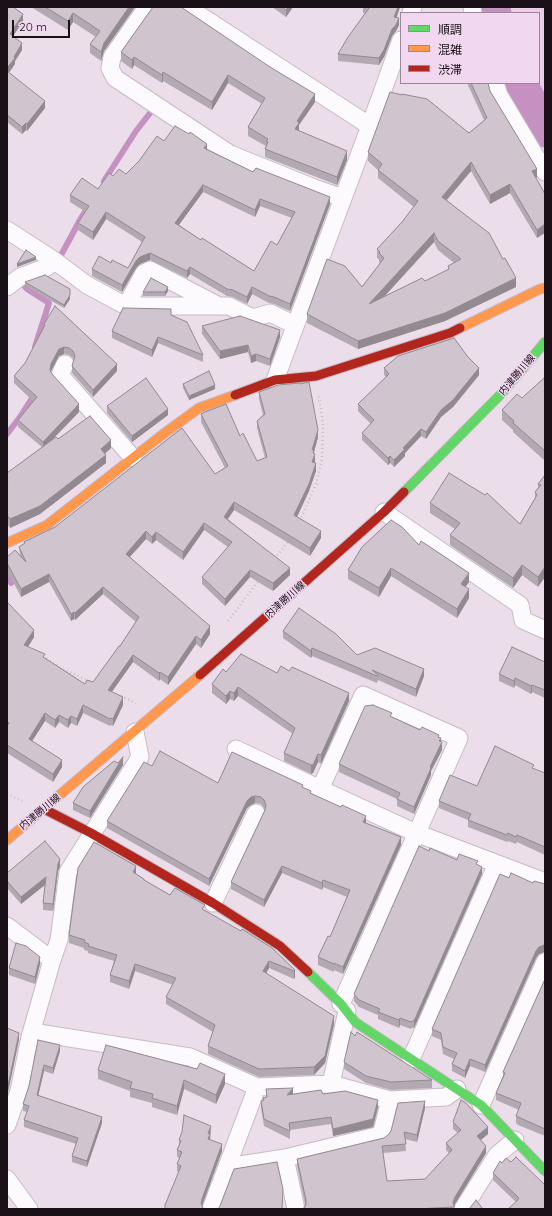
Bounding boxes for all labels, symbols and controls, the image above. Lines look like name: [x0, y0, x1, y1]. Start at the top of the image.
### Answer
scale bar: [14, 12, 72, 38]
legend: [400, 12, 540, 84]
text: 20 m: [19, 19, 47, 34]
text: 順調: [438, 22, 462, 37]
text: 混雑: [438, 42, 462, 57]
text: 渋滞: [438, 62, 462, 77]
street label: 内津勝川線: [496, 352, 538, 398]
street label: 内津勝川線: [262, 579, 308, 621]
street label: 内津勝川線: [17, 791, 63, 833]

